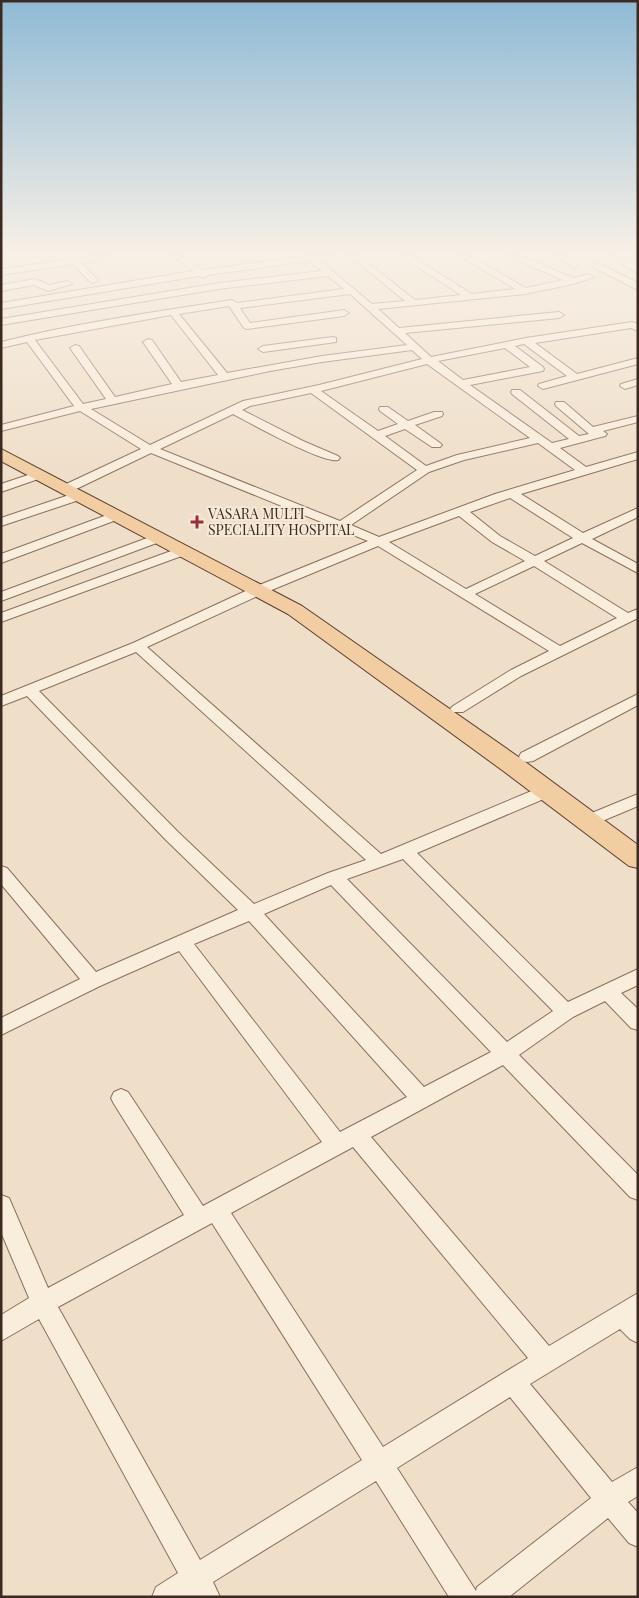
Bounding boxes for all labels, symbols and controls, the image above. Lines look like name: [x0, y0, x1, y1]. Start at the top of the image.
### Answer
place label: VASARA MULTI SPECIALITY HOSPITAL: [207, 504, 354, 539]
marker: VASARA MULTI SPECIALITY HOSPITAL: [190, 515, 204, 529]

